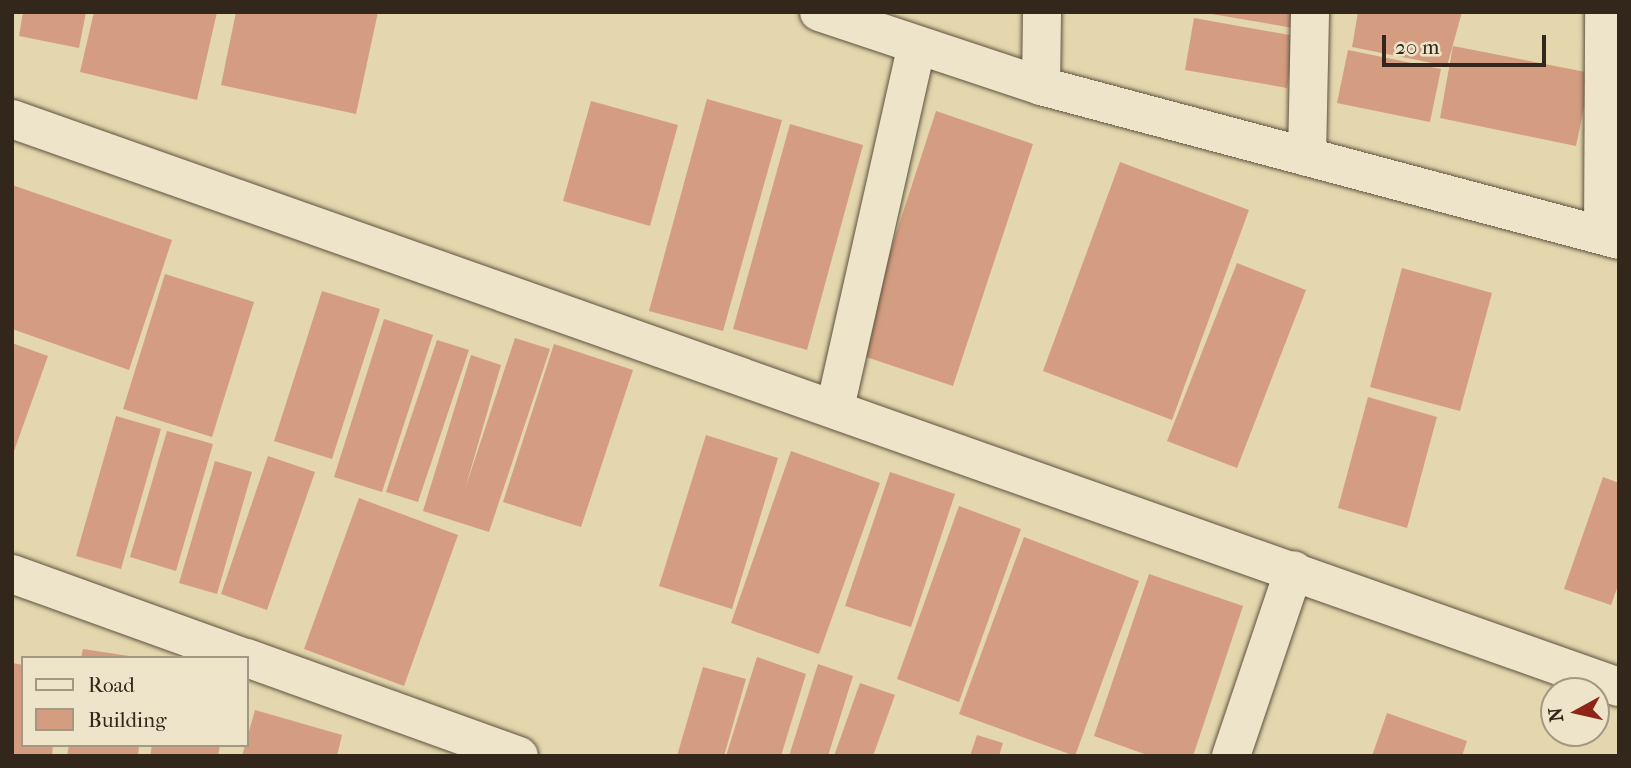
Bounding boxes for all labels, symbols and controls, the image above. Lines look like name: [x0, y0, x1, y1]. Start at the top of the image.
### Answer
scale bar: [1386, 21, 1550, 65]
text: 20 m: [1395, 35, 1439, 59]
legend: [21, 656, 248, 747]
text: Road: [88, 673, 135, 697]
north arrow: [1540, 677, 1610, 747]
text: N: [1544, 706, 1568, 723]
text: Building: [88, 708, 166, 732]

